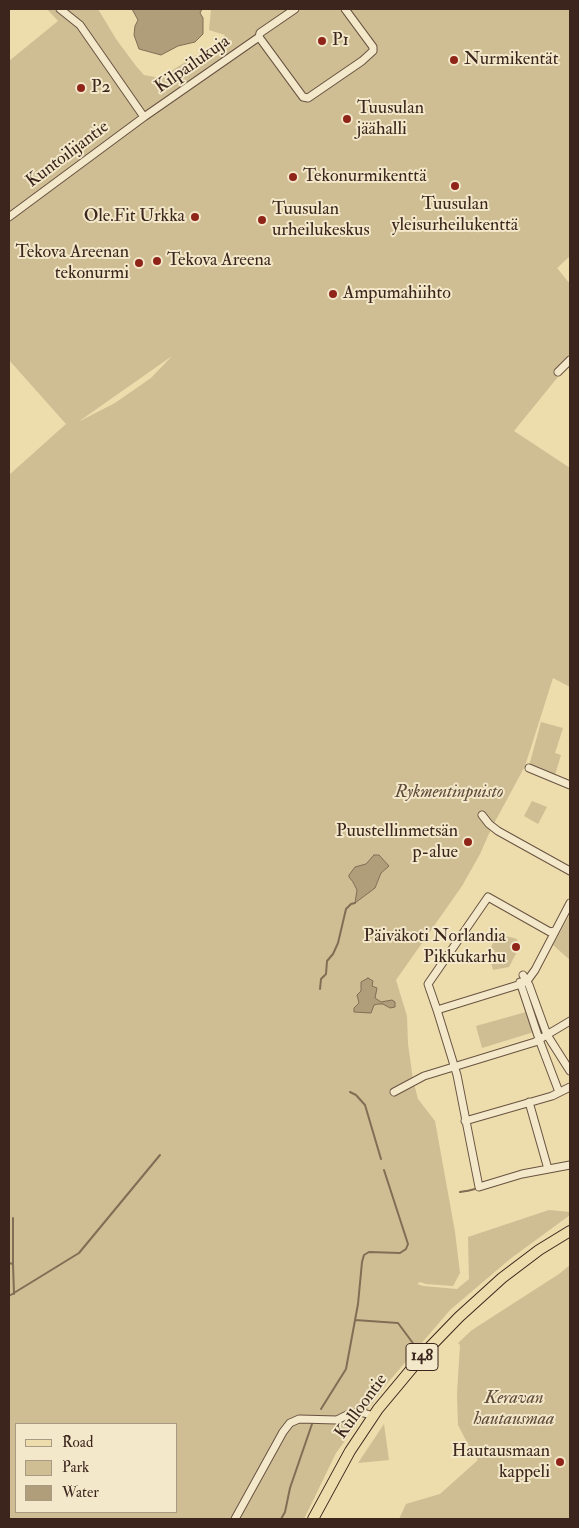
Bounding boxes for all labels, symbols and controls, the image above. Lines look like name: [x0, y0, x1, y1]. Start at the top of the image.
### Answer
place label: P1: [332, 30, 349, 52]
street label: Kilpailukuja: [151, 31, 235, 99]
marker: P1: [316, 35, 328, 47]
place label: Nurmikentät: [464, 49, 559, 71]
marker: Nurmikentät: [448, 54, 460, 66]
place label: P2: [91, 77, 111, 99]
marker: P2: [75, 82, 87, 94]
place label: Tuusulan jäähalli: [357, 98, 424, 140]
marker: Tuusulan jäähalli: [341, 113, 353, 125]
street label: Kuntoilijantie: [22, 117, 114, 193]
place label: Tekonurmikenttä: [303, 166, 427, 188]
marker: Tekonurmikenttä: [287, 171, 299, 183]
marker: Tuusulan yleisurheilukenttä: [449, 180, 461, 192]
place label: Tuusulan yleisurheilukenttä: [392, 194, 518, 236]
place label: Tuusulan urheilukeskus: [272, 199, 370, 242]
place label: Ole.Fit Urkka: [84, 206, 185, 228]
marker: Ole.Fit Urkka: [189, 211, 201, 223]
marker: Tuusulan urheilukeskus: [256, 214, 268, 226]
place label: Tekova Areenan tekonurmi: [16, 242, 129, 284]
place label: Tekova Areena: [167, 250, 271, 272]
marker: Tekova Areena: [151, 255, 163, 267]
marker: Tekova Areenan tekonurmi: [133, 257, 145, 269]
place label: Ampumahiihto: [343, 283, 451, 305]
marker: Ampumahiihto: [327, 288, 339, 300]
park label: Rykmentinpuisto: [395, 782, 503, 804]
place label: Puustellinmetsän p-alue: [336, 821, 458, 864]
marker: Puustellinmetsän p-alue: [462, 836, 474, 848]
place label: Päiväkoti Norlandia Pikkukarhu: [364, 926, 506, 969]
marker: Päiväkoti Norlandia Pikkukarhu: [510, 941, 522, 953]
road number: 148: [406, 1344, 438, 1370]
street label: Kulloontie: [331, 1370, 393, 1444]
park label: Keravan hautausmaa: [474, 1388, 554, 1430]
legend: [15, 1423, 178, 1513]
text: Road: [62, 1433, 93, 1452]
place label: Hautausmaan kappeli: [452, 1441, 550, 1484]
marker: Hautausmaan kappeli: [554, 1456, 566, 1468]
text: Park: [62, 1458, 89, 1477]
text: Water: [62, 1483, 99, 1502]

